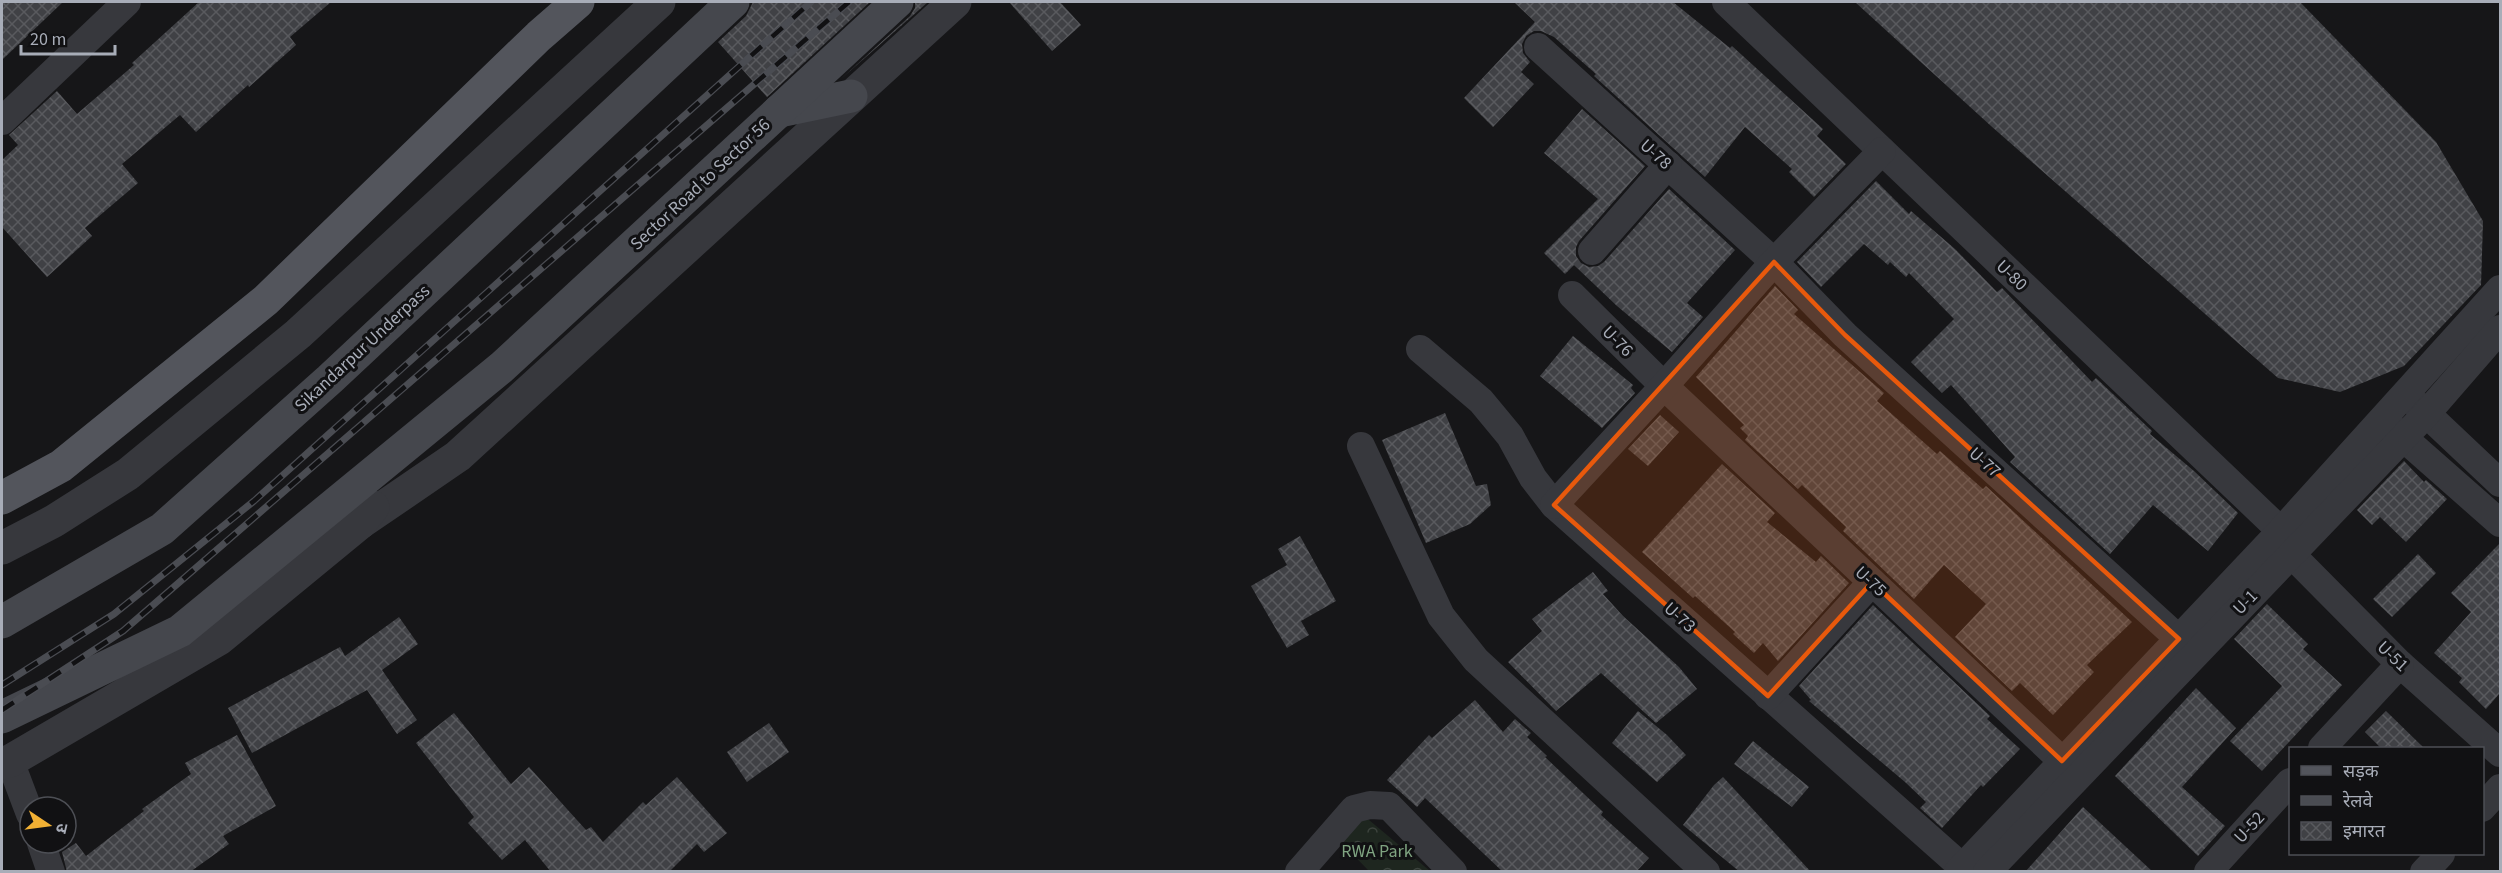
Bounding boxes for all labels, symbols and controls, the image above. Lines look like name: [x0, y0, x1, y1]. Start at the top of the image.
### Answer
scale bar: [21, 18, 116, 56]
text: 20 m: [30, 27, 66, 52]
street label: Sector Road to Sector 56: [625, 113, 776, 256]
street label: U-78: [1634, 133, 1677, 175]
street label: U-80: [1990, 254, 2033, 297]
street label: Sikandarpur Underpass: [289, 279, 436, 418]
street label: U-76: [1596, 320, 1639, 363]
street label: U-77: [1963, 441, 2006, 483]
street label: U-75: [1849, 560, 1892, 603]
street label: U-1: [2227, 584, 2263, 620]
street label: U-73: [1658, 596, 1701, 638]
street label: U-51: [2371, 635, 2414, 678]
legend: [2289, 747, 2484, 855]
text: सड़क: [2343, 759, 2380, 784]
text: रेलवे: [2342, 789, 2374, 814]
north arrow: [18, 795, 78, 855]
street label: U-52: [2228, 806, 2271, 849]
text: इमारत: [2343, 819, 2386, 844]
text: उ: [50, 821, 73, 836]
park label: RWA Park: [1341, 839, 1413, 864]

